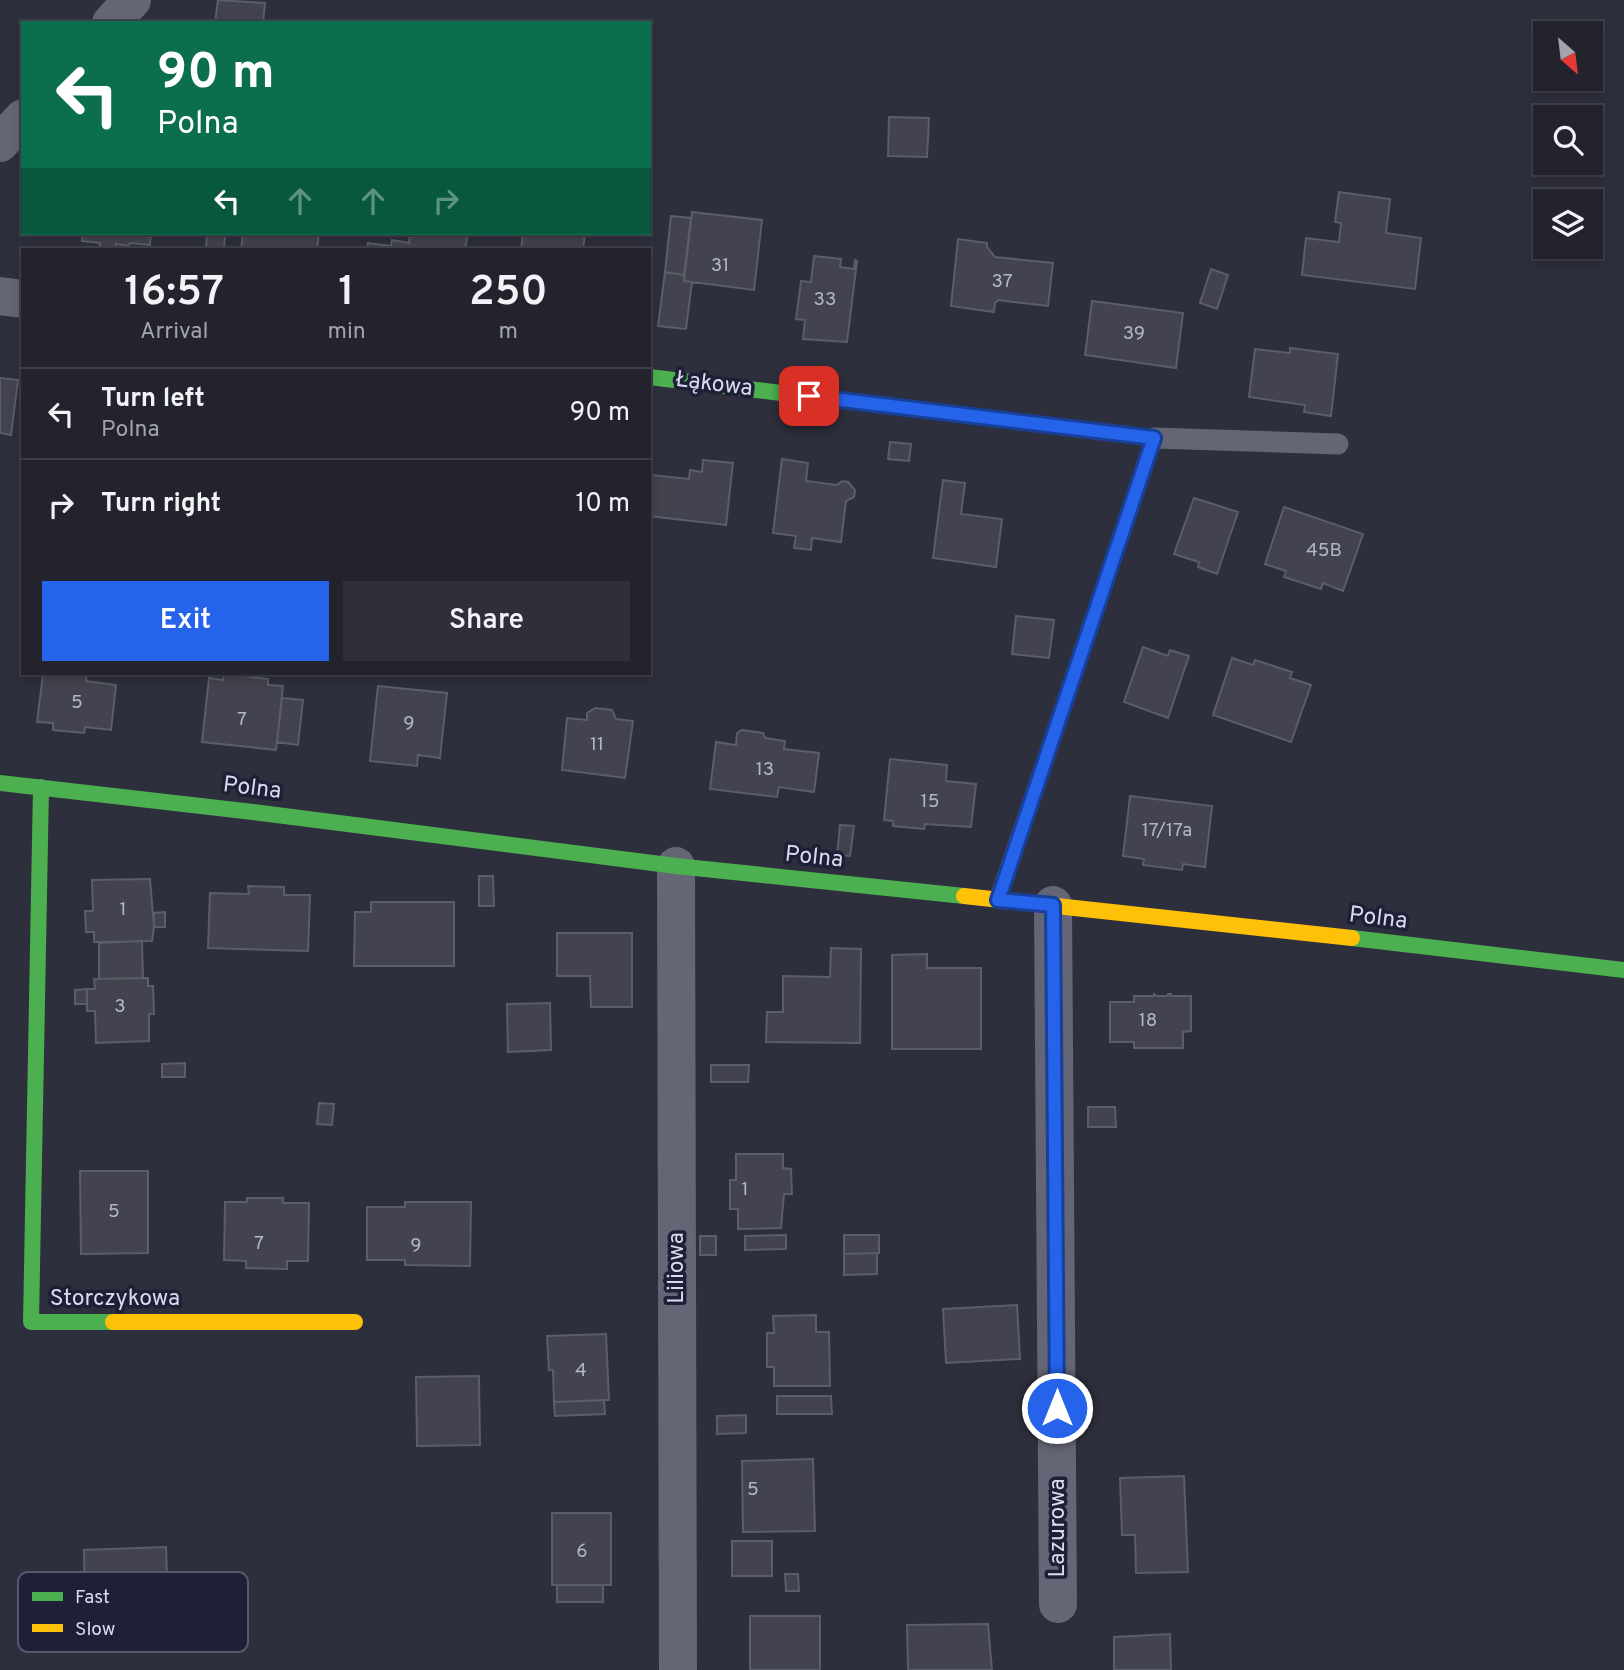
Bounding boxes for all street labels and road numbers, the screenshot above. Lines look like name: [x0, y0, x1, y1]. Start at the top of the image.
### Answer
street label: Łąkowa: [674, 366, 754, 404]
street label: Polna: [221, 771, 283, 807]
street label: Polna: [783, 841, 845, 875]
street label: Polna: [1347, 901, 1409, 937]
street label: Liliowa: [663, 1232, 692, 1304]
street label: Storczykowa: [50, 1285, 180, 1314]
street label: Lazurowa: [1044, 1479, 1073, 1577]

